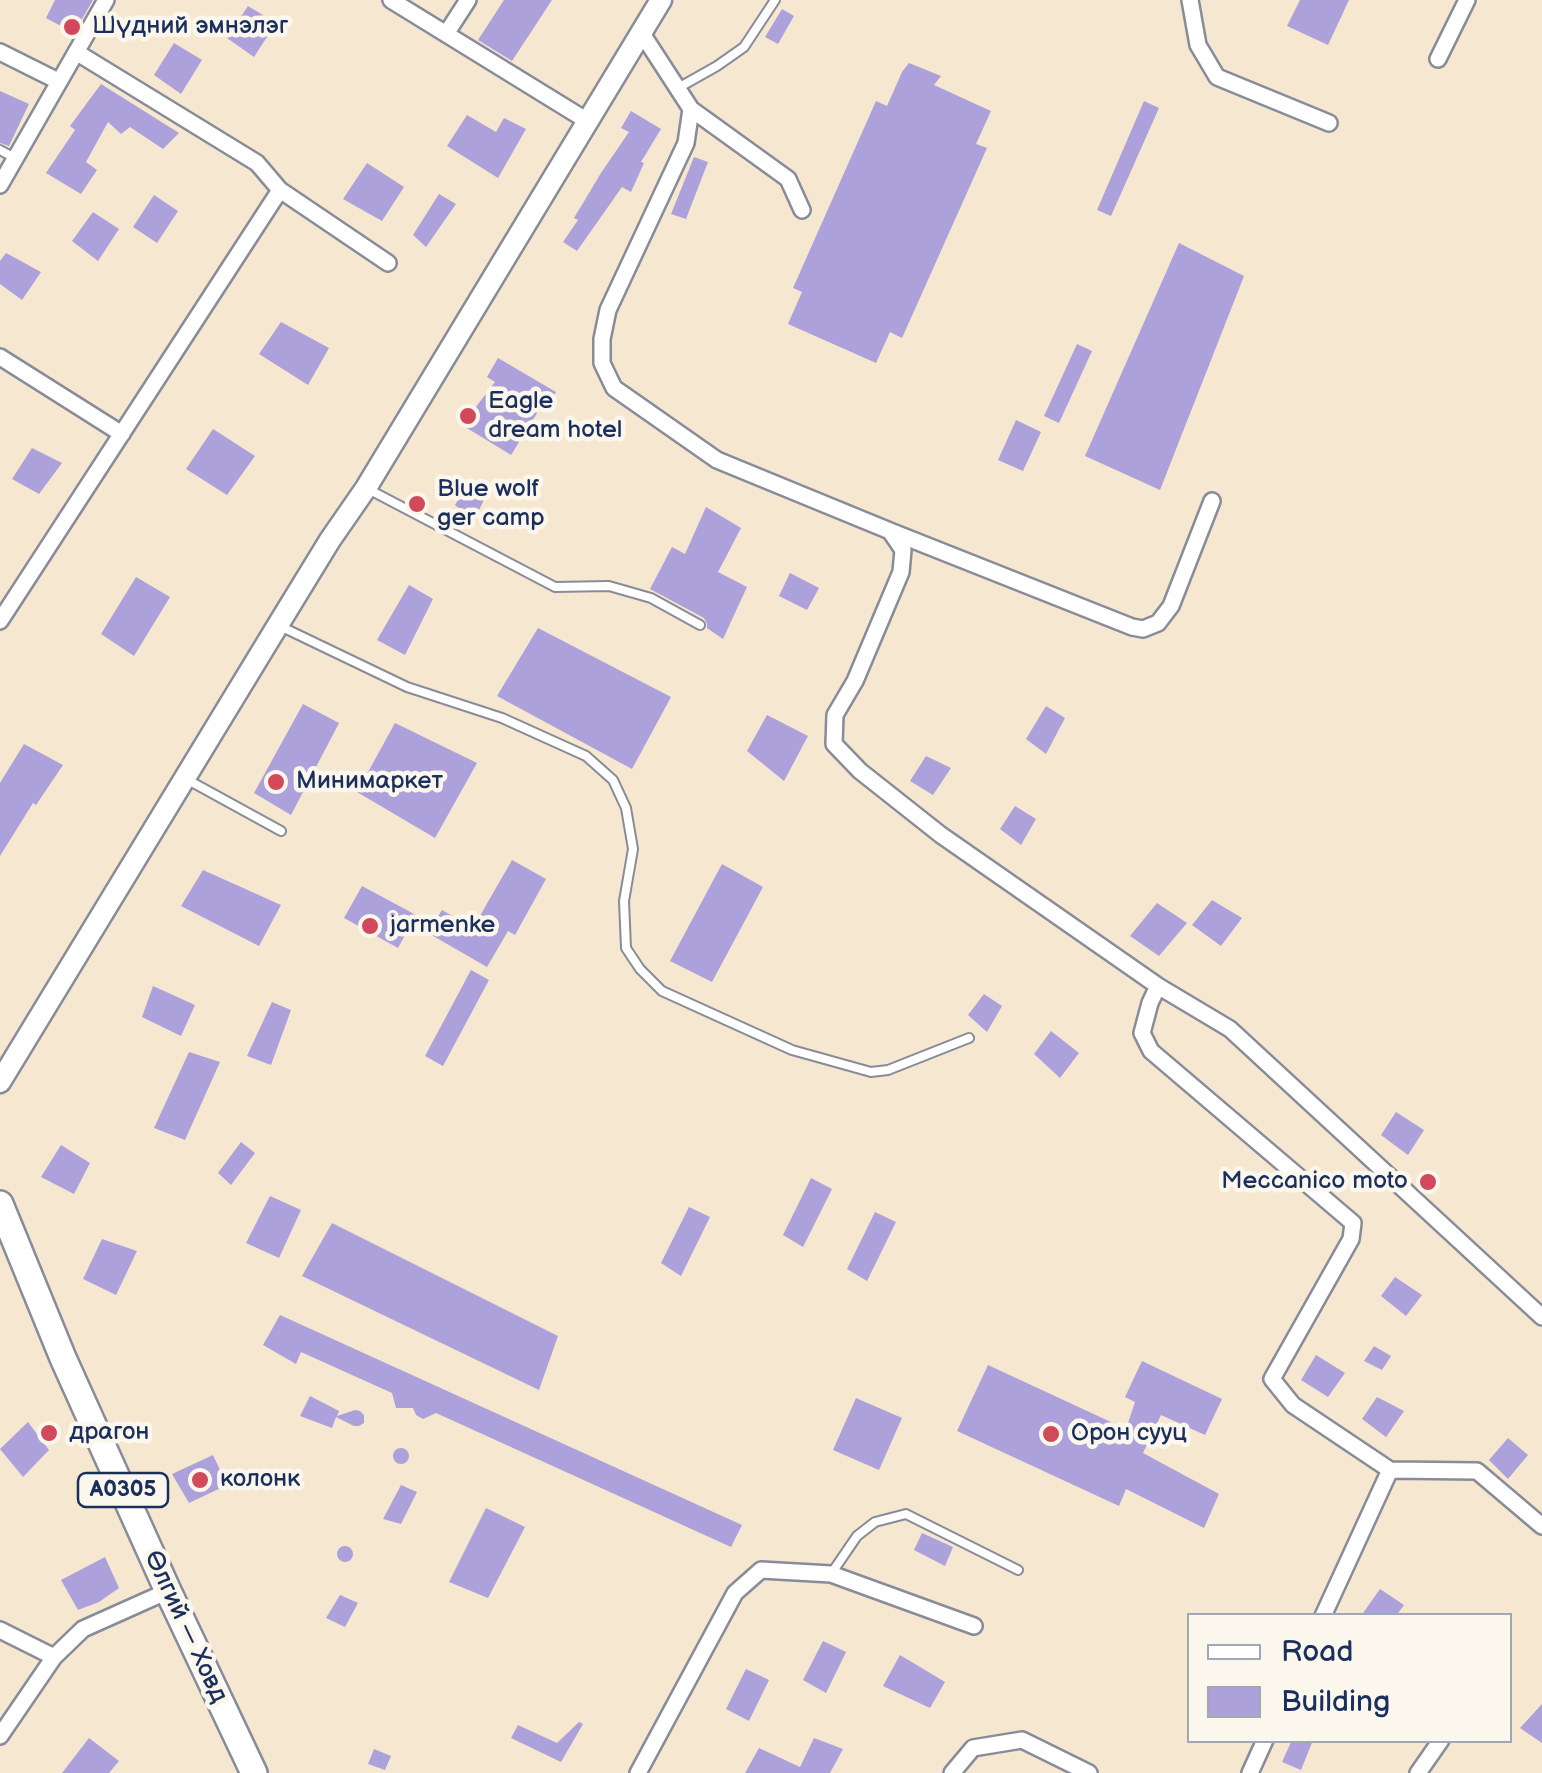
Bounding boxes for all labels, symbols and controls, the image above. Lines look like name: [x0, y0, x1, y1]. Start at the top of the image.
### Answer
place label: Шүдний эмнэлэг: [92, 12, 288, 42]
marker: Шүдний эмнэлэг: [61, 16, 83, 38]
place label: Eagle dream hotel: [488, 387, 622, 446]
marker: Eagle dream hotel: [457, 405, 479, 427]
place label: Blue wolf ger camp: [437, 475, 545, 534]
marker: Blue wolf ger camp: [406, 493, 428, 515]
place label: Минимаркет: [296, 767, 443, 797]
marker: Минимаркет: [265, 771, 287, 793]
place label: jarmenke: [390, 911, 495, 941]
marker: jarmenke: [359, 915, 381, 937]
place label: Meccanico moto: [1221, 1167, 1408, 1197]
marker: Meccanico moto: [1417, 1171, 1439, 1193]
place label: драгон: [69, 1418, 149, 1448]
place label: Орон сууц: [1071, 1419, 1187, 1449]
marker: драгон: [38, 1422, 60, 1444]
marker: Орон сууц: [1040, 1423, 1062, 1445]
place label: колонк: [220, 1465, 300, 1495]
marker: колонк: [189, 1469, 211, 1491]
road number: A0305: [78, 1473, 168, 1507]
street label: Өлгий — Ховд: [137, 1546, 233, 1708]
legend: [1187, 1613, 1512, 1743]
text: Road: [1281, 1634, 1354, 1670]
text: Building: [1281, 1684, 1390, 1720]

